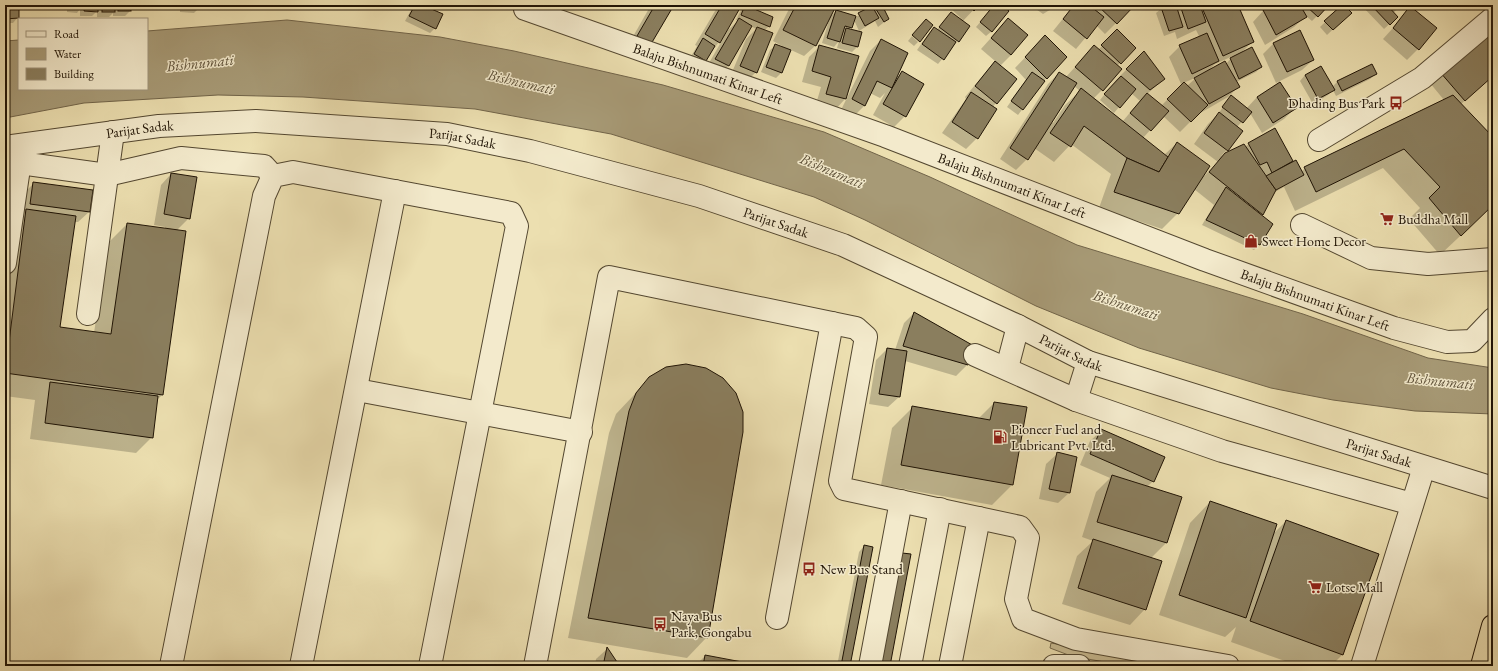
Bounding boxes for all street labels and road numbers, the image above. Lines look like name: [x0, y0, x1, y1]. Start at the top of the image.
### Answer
street label: Balaju Bishnumati Kinar Left: [631, 39, 786, 108]
street label: Parijat Sadak: [105, 116, 174, 142]
street label: Parijat Sadak: [428, 124, 498, 153]
street label: Balaju Bishnumati Kinar Left: [935, 148, 1089, 222]
street label: Parijat Sadak: [741, 203, 812, 242]
street label: Balaju Bishnumati Kinar Left: [1238, 265, 1393, 335]
street label: Parijat Sadak: [1036, 330, 1105, 375]
street label: Parijat Sadak: [1344, 434, 1415, 471]

